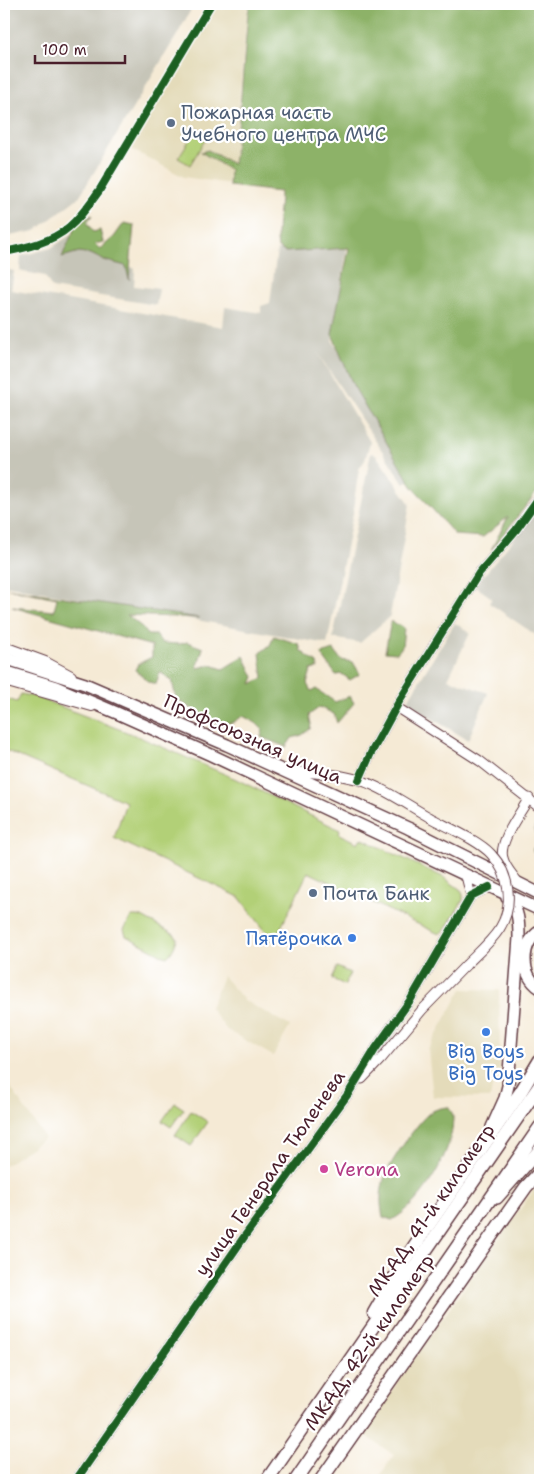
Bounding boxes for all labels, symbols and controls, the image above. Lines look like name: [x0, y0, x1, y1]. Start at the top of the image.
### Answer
scale bar: [35, 32, 125, 64]
text: 100 m: [42, 40, 87, 60]
place label: Пожарная часть Учебного центра МЧС: [181, 100, 387, 147]
marker: Пожарная часть Учебного центра МЧС: [165, 117, 177, 129]
street label: Профсоюзная улица: [160, 688, 346, 790]
place label: Почта Банк: [323, 881, 430, 906]
marker: Почта Банк: [307, 887, 319, 899]
place label: Пятёрочка: [246, 926, 342, 951]
marker: Пятёрочка: [346, 932, 358, 944]
marker: Big Boys Big Toys: [480, 1026, 492, 1038]
place label: Big Boys Big Toys: [447, 1039, 525, 1086]
street label: улица Генерала Тюленева: [189, 1065, 351, 1281]
street label: МКАД, 41-й километр: [362, 1119, 500, 1301]
place label: Verona: [334, 1157, 399, 1182]
marker: Verona: [318, 1163, 330, 1175]
street label: МКАД, 42-й километр: [299, 1249, 439, 1435]

